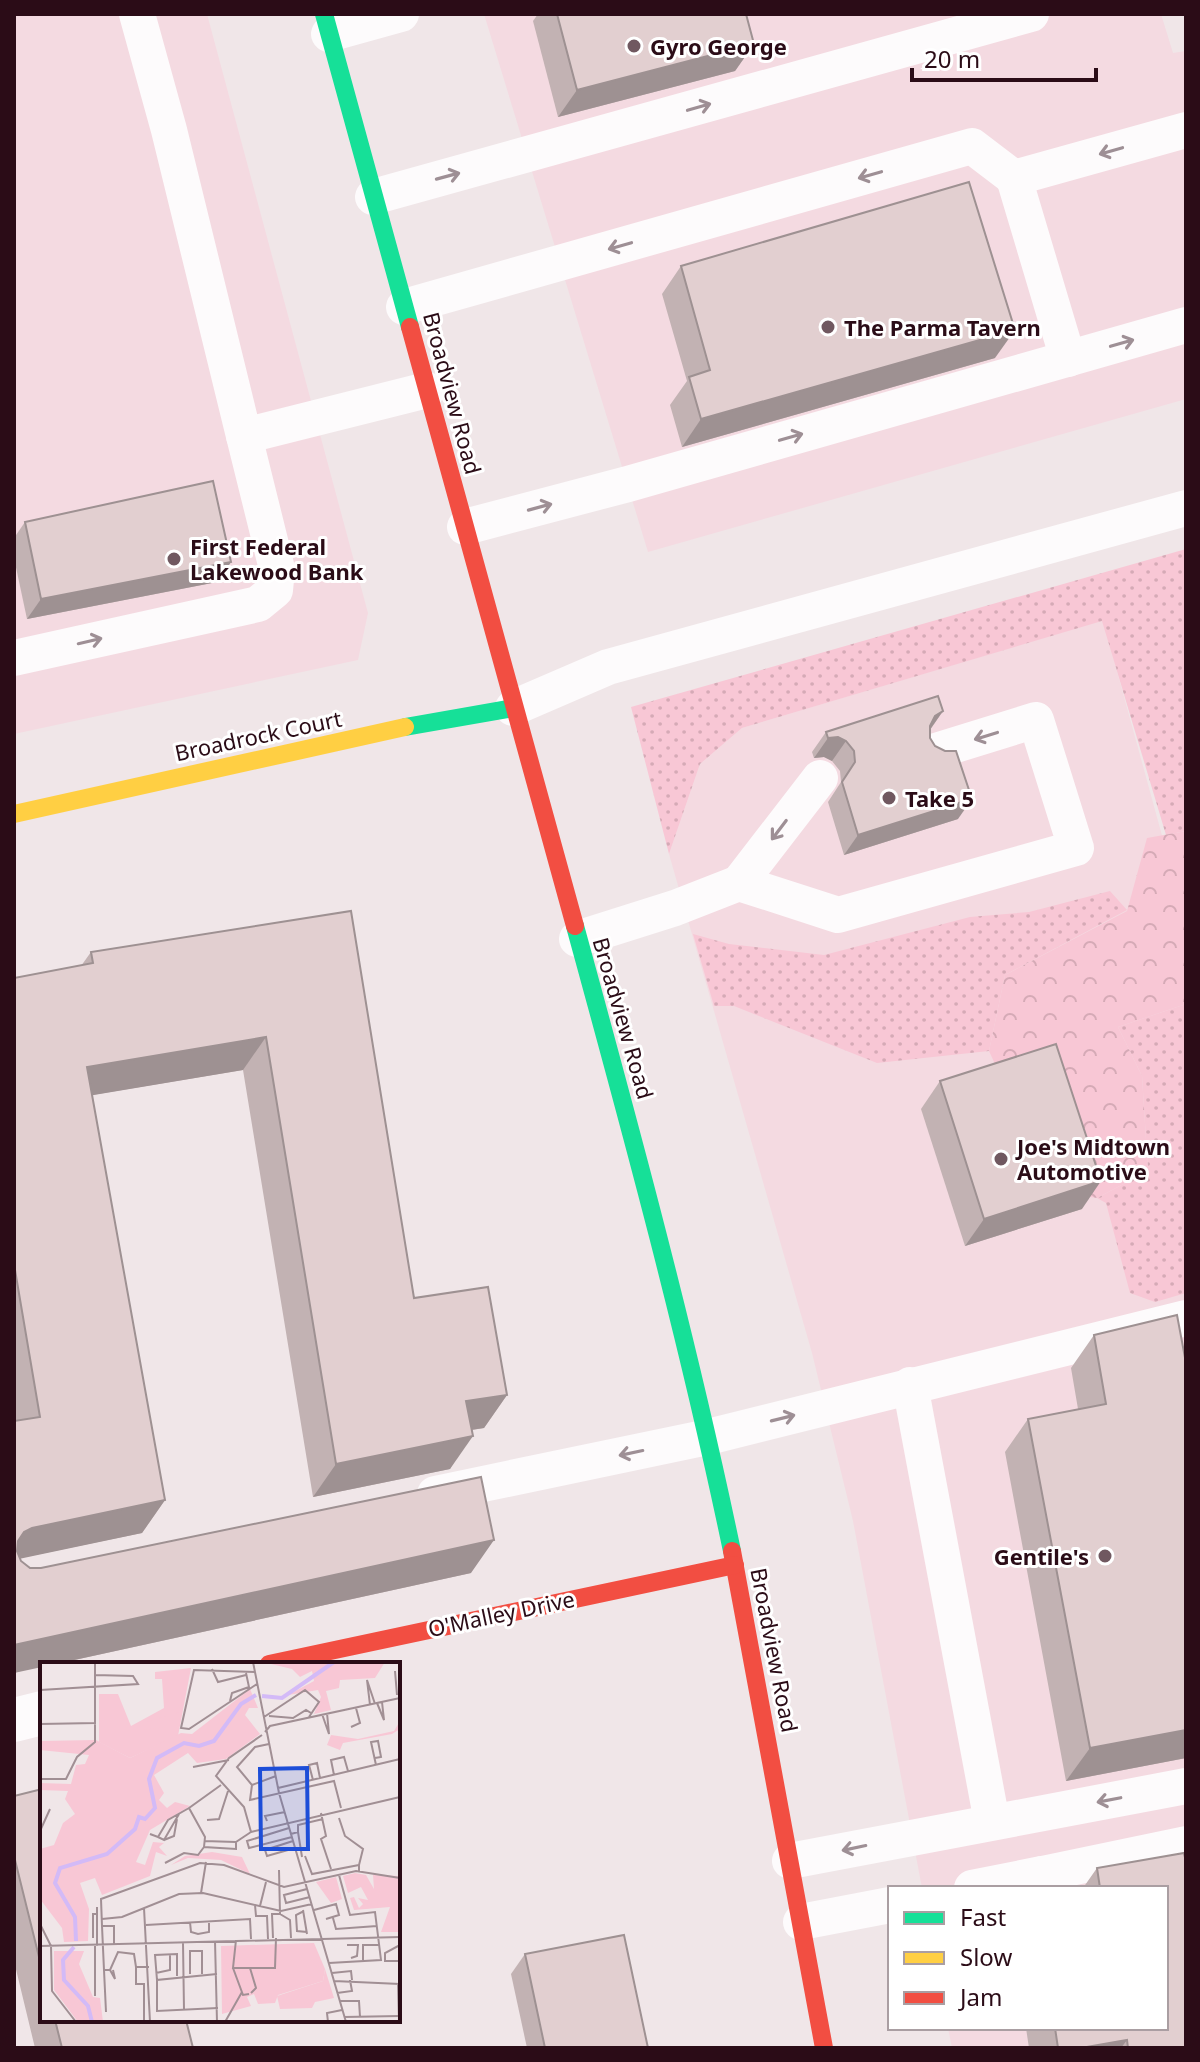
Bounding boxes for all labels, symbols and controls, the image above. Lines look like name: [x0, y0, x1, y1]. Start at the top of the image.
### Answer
place label: Gyro George: [650, 31, 787, 61]
scale bar: [912, 32, 1096, 82]
marker: Gyro George: [625, 37, 643, 55]
text: 20 m: [924, 42, 980, 75]
one-way arrow: [685, 98, 711, 113]
one-way arrow: [1098, 144, 1124, 159]
one-way arrow: [435, 168, 461, 183]
one-way arrow: [857, 168, 883, 183]
one-way arrow: [607, 239, 633, 254]
street label: Broadview Road: [417, 309, 489, 477]
place label: The Parma Tavern: [844, 312, 1041, 342]
marker: The Parma Tavern: [819, 318, 837, 336]
one-way arrow: [1108, 335, 1134, 350]
one-way arrow: [777, 429, 803, 444]
one-way arrow: [527, 498, 553, 513]
place label: First Federal Lakewood Bank: [190, 531, 364, 586]
marker: First Federal Lakewood Bank: [165, 550, 183, 568]
one-way arrow: [77, 633, 102, 648]
street label: Broadrock Court: [172, 703, 344, 767]
one-way arrow: [974, 730, 999, 744]
place label: Take 5: [905, 783, 974, 813]
marker: Take 5: [880, 789, 898, 807]
one-way arrow: [771, 819, 788, 841]
street label: Broadview Road: [587, 934, 661, 1102]
place label: Joe's Midtown Automotive: [1015, 1131, 1170, 1186]
marker: Joe's Midtown Automotive: [992, 1150, 1010, 1168]
one-way arrow: [770, 1409, 796, 1424]
one-way arrow: [619, 1446, 645, 1461]
place label: Gentile's: [994, 1541, 1089, 1571]
marker: Gentile's: [1096, 1547, 1114, 1565]
street label: Broadview Road: [744, 1565, 806, 1735]
street label: O'Malley Drive: [425, 1583, 577, 1643]
inset map: [40, 1662, 400, 2022]
one-way arrow: [1097, 1793, 1123, 1808]
one-way arrow: [842, 1841, 867, 1856]
legend: [888, 1886, 1168, 2030]
text: Fast: [960, 1900, 1006, 1933]
text: Slow: [960, 1940, 1012, 1973]
text: Jam: [958, 1980, 1002, 2013]

